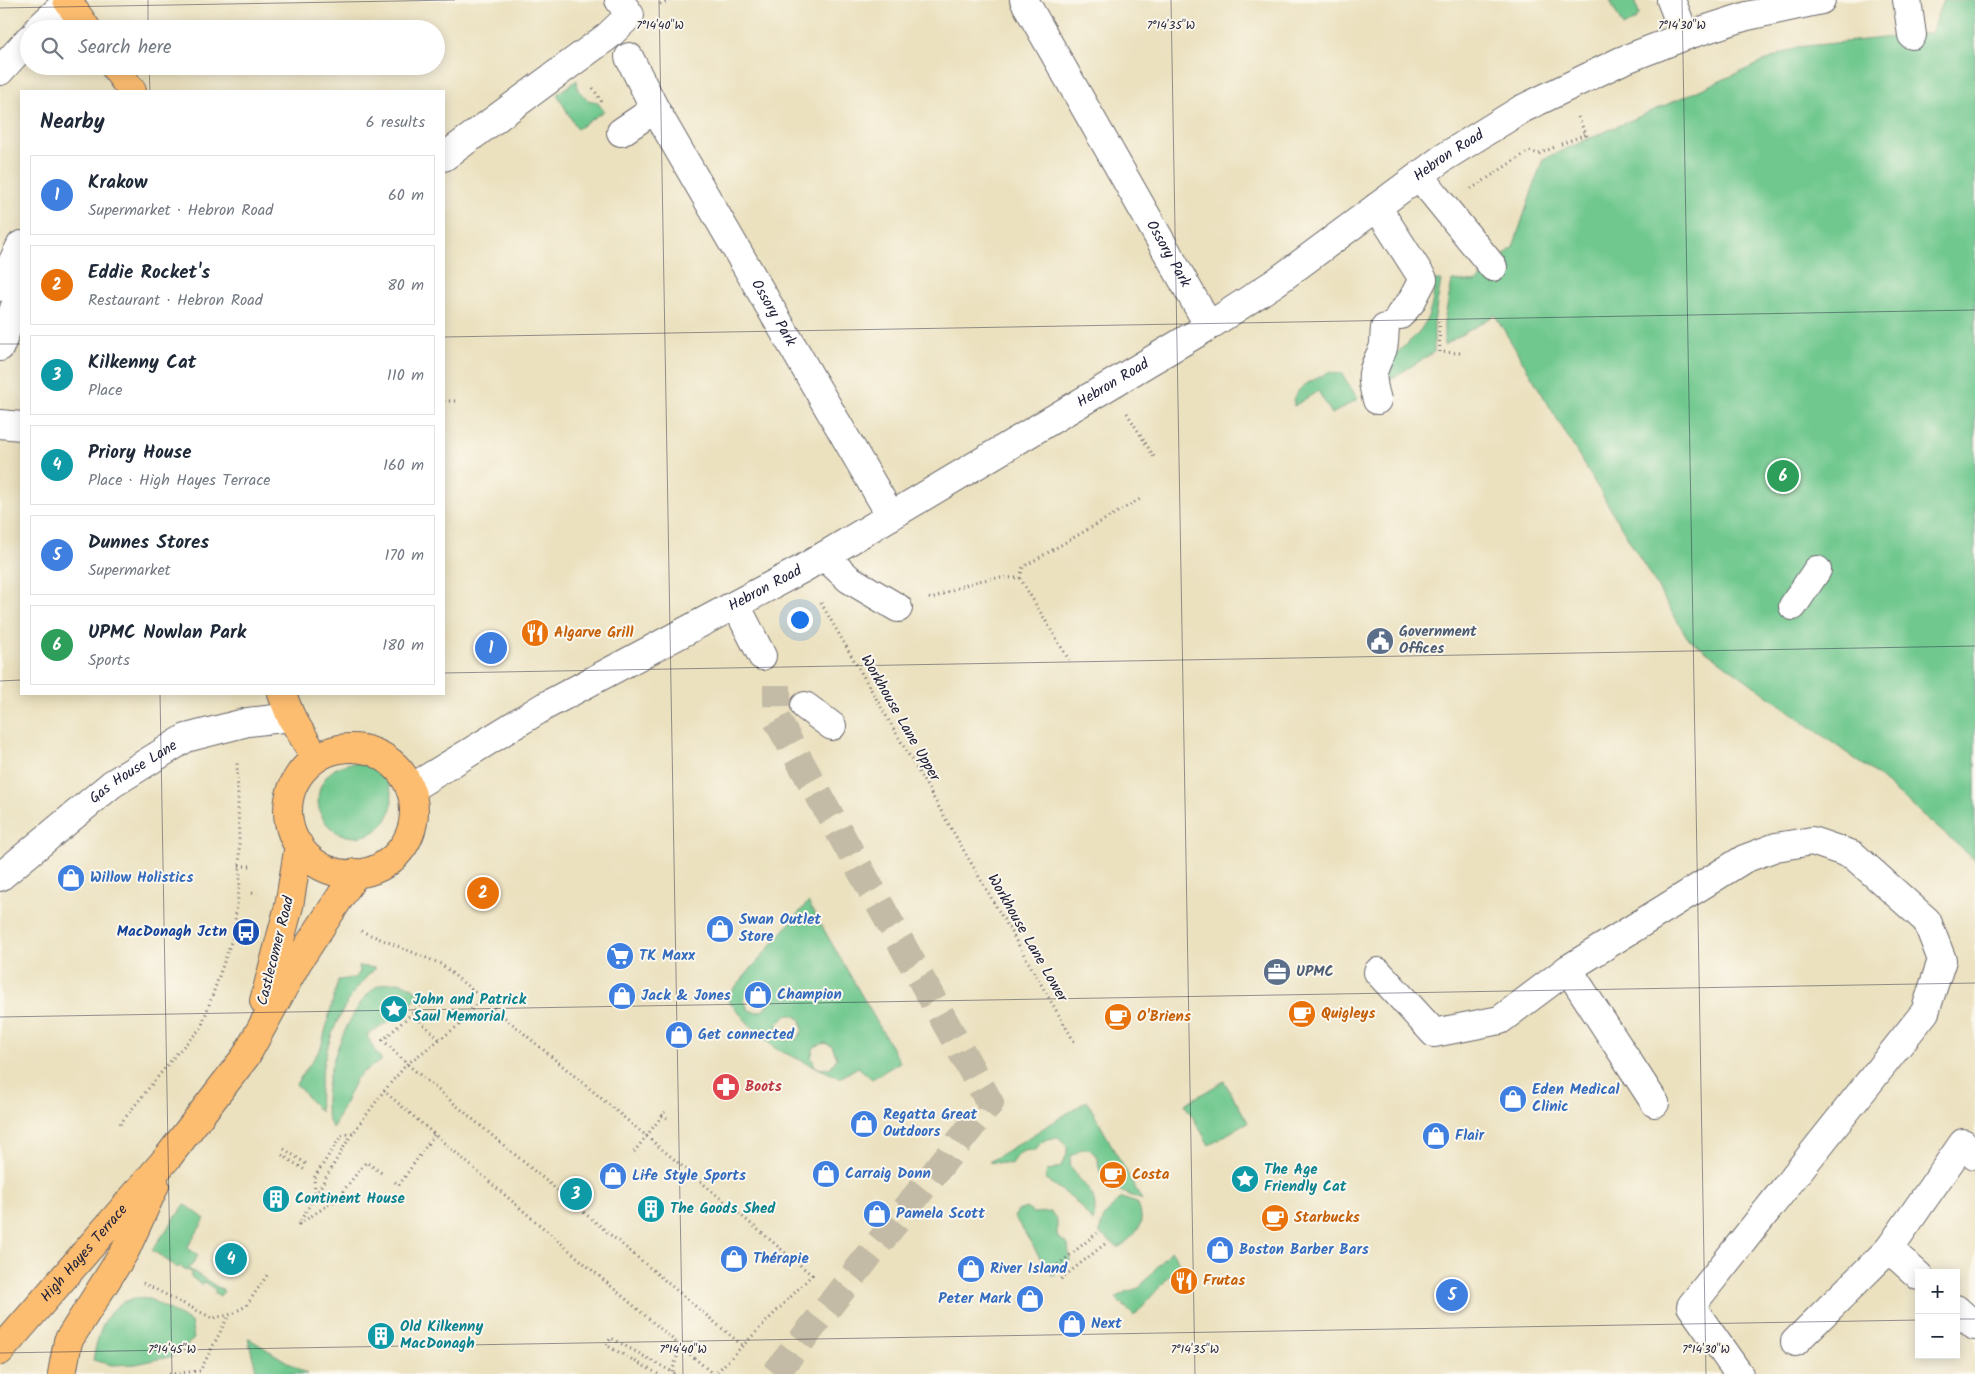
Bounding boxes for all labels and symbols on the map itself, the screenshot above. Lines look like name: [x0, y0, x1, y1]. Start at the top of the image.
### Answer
text: 7°14'40"W: [636, 16, 684, 35]
text: 7°14'35"W: [1147, 16, 1195, 35]
text: 7°14'30"W: [1658, 16, 1706, 35]
street label: Hebron Road: [1408, 123, 1489, 188]
street label: Ossory Park: [1139, 216, 1197, 293]
street label: Ossory Park: [744, 275, 803, 352]
street label: Hebron Road: [1072, 352, 1154, 414]
pin: 6: [1767, 457, 1799, 495]
street label: Hebron Road: [724, 559, 807, 618]
your location: [787, 607, 813, 633]
restaurant icon: Algarve Grill: [520, 618, 550, 648]
place label: Government Offices: [1399, 620, 1477, 661]
place label: Algarve Grill: [554, 621, 633, 645]
public building icon: Government Offices: [1365, 626, 1395, 656]
pin: 1: [475, 629, 507, 667]
street label: Workhouse Lane Upper: [854, 650, 947, 787]
street label: Gas House Lane: [84, 734, 183, 810]
shop icon: Willow Holistics: [56, 863, 86, 893]
place label: Willow Holistics: [90, 866, 193, 890]
street label: Workhouse Lane Lower: [980, 869, 1074, 1007]
pin: 2: [467, 874, 499, 912]
street label: Castlecomer Road: [251, 893, 301, 1008]
place label: Swan Outlet Store: [739, 908, 821, 949]
shop icon: Swan Outlet Store: [705, 914, 735, 944]
bus stop icon: MacDonagh Jctn: [231, 917, 261, 947]
place label: MacDonagh Jctn: [117, 920, 227, 944]
supermarket icon: TK Maxx: [605, 941, 635, 971]
place label: TK Maxx: [639, 944, 696, 968]
office icon: UPMC: [1262, 957, 1292, 987]
place label: UPMC: [1296, 960, 1334, 984]
shop icon: Champion: [743, 980, 773, 1010]
shop icon: Jack & Jones: [607, 981, 637, 1011]
place label: Champion: [777, 983, 842, 1007]
place label: Jack & Jones: [641, 984, 731, 1008]
place label: John and Patrick Saul Memorial: [413, 988, 527, 1029]
place icon: John and Patrick Saul Memorial: [379, 994, 409, 1024]
cafe icon: Quigleys: [1287, 999, 1317, 1029]
cafe icon: O'Briens: [1103, 1002, 1133, 1032]
place label: Quigleys: [1321, 1002, 1375, 1026]
place label: O'Briens: [1137, 1005, 1191, 1029]
shop icon: Get connected: [664, 1020, 694, 1050]
place label: Get connected: [698, 1023, 795, 1047]
pharmacy icon: Boots: [711, 1072, 741, 1102]
place label: Boots: [745, 1075, 782, 1099]
place label: Eden Medical Clinic: [1532, 1078, 1619, 1119]
shop icon: Eden Medical Clinic: [1498, 1084, 1528, 1114]
place label: Regatta Great Outdoors: [883, 1103, 978, 1144]
shop icon: Regatta Great Outdoors: [849, 1109, 879, 1139]
shop icon: Flair: [1421, 1121, 1451, 1151]
place label: Flair: [1455, 1124, 1485, 1148]
place label: The Age Friendly Cat: [1264, 1158, 1347, 1199]
shop icon: Carraig Donn: [811, 1159, 841, 1189]
cafe icon: Costa: [1098, 1160, 1128, 1190]
shop icon: Life Style Sports: [598, 1161, 628, 1191]
place label: Carraig Donn: [845, 1162, 931, 1186]
place label: Costa: [1132, 1163, 1170, 1187]
place label: Life Style Sports: [632, 1164, 746, 1188]
place icon: The Age Friendly Cat: [1230, 1164, 1260, 1194]
pin: 3: [560, 1175, 592, 1213]
building icon: Continent House: [261, 1184, 291, 1214]
place label: Continent House: [295, 1187, 405, 1211]
building icon: The Goods Shed: [636, 1194, 666, 1224]
place label: The Goods Shed: [670, 1197, 776, 1221]
street label: High Hayes Terrace: [35, 1199, 134, 1308]
shop icon: Pamela Scott: [862, 1199, 892, 1229]
place label: Pamela Scott: [896, 1202, 985, 1226]
cafe icon: Starbucks: [1260, 1203, 1290, 1233]
place label: Starbucks: [1294, 1206, 1360, 1230]
shop icon: Boston Barber Bars: [1205, 1235, 1235, 1265]
place label: Boston Barber Bars: [1239, 1238, 1369, 1262]
pin: 4: [215, 1240, 247, 1278]
shop icon: Thérapie: [719, 1244, 749, 1274]
place label: Thérapie: [753, 1247, 809, 1271]
shop icon: River Island: [956, 1254, 986, 1284]
place label: River Island: [990, 1257, 1068, 1281]
restaurant icon: Frutas: [1169, 1266, 1199, 1296]
place label: Frutas: [1203, 1269, 1245, 1293]
pin: 5: [1436, 1276, 1468, 1314]
shop icon: Peter Mark: [1015, 1284, 1045, 1314]
place label: Peter Mark: [938, 1287, 1012, 1311]
shop icon: Next: [1057, 1309, 1087, 1339]
place label: Next: [1091, 1312, 1122, 1336]
place label: Old Kilkenny MacDonagh: [400, 1315, 483, 1356]
building icon: Old Kilkenny MacDonagh: [366, 1321, 396, 1351]
text: 7°14'45"W: [148, 1340, 196, 1359]
text: 7°14'40"W: [659, 1340, 707, 1359]
text: 7°14'35"W: [1171, 1340, 1219, 1359]
text: 7°14'30"W: [1682, 1340, 1730, 1359]

